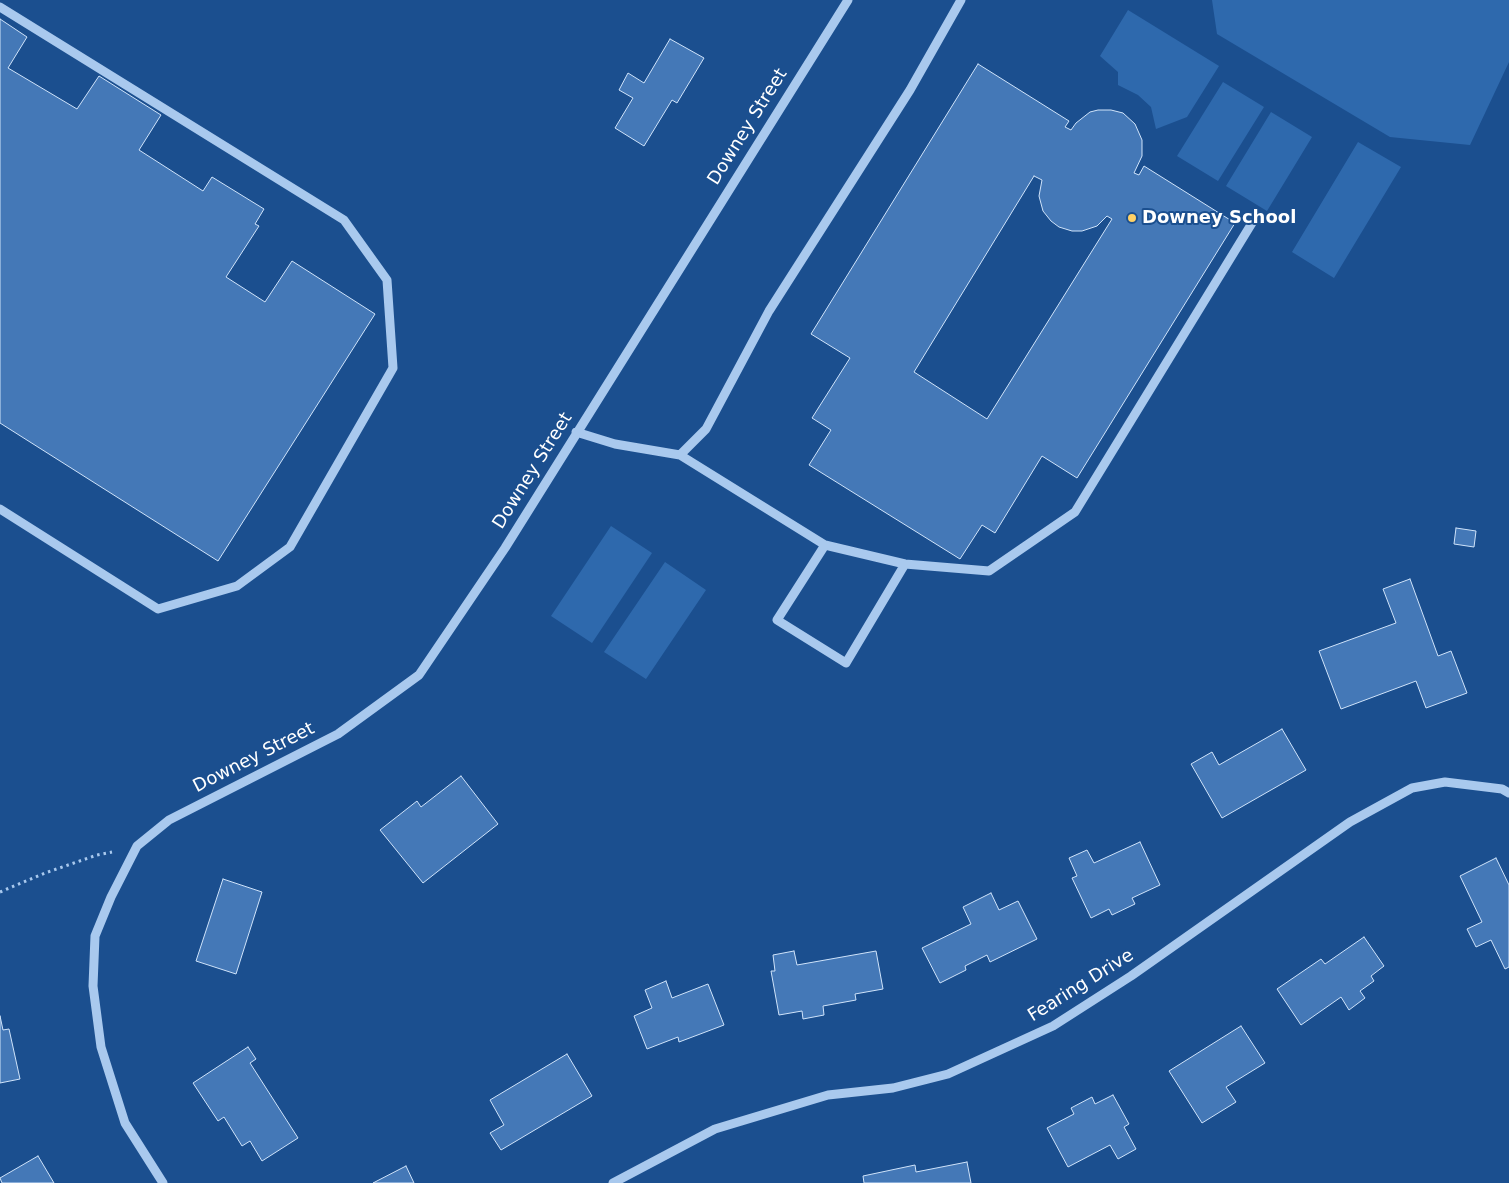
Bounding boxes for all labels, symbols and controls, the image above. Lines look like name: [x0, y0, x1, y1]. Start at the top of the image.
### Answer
street label: Downey Street: [704, 65, 792, 189]
place label: Downey School: [1142, 207, 1296, 229]
marker: Downey School: [1126, 212, 1138, 224]
street label: Downey Street: [489, 409, 577, 533]
street label: Downey Street: [190, 718, 318, 798]
street label: Fearing Drive: [1024, 945, 1138, 1027]

